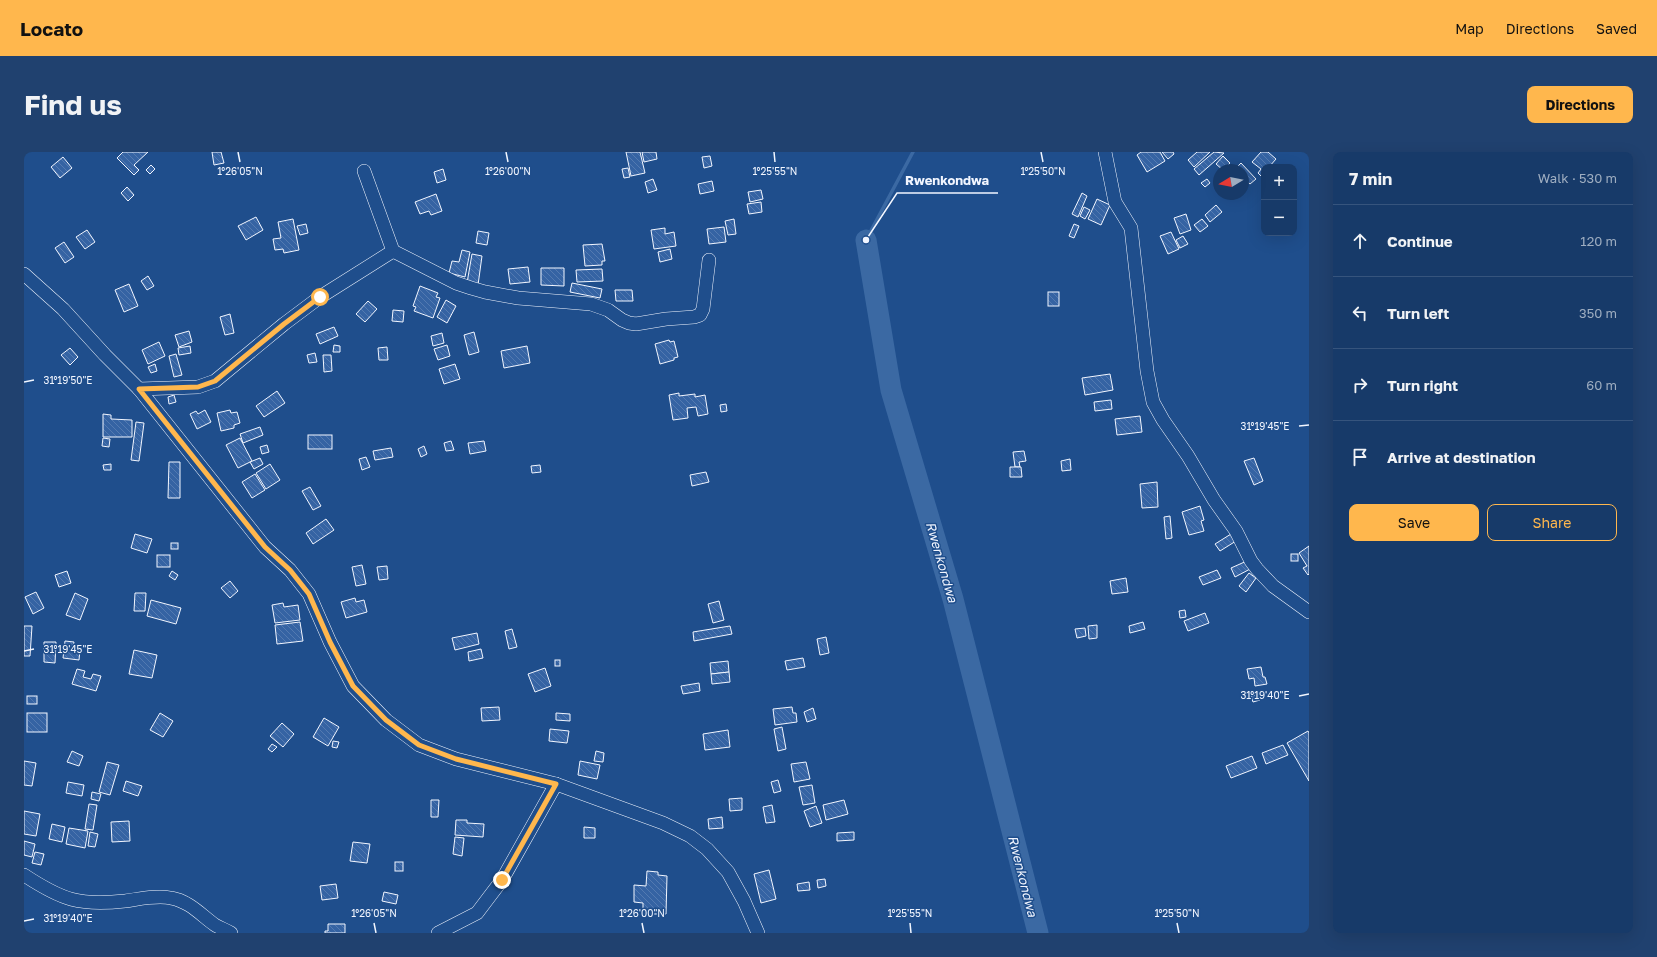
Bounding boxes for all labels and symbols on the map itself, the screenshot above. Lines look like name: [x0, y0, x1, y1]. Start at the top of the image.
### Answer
north arrow: [1213, 164, 1249, 200]
text: 1°26'05"N: [217, 165, 263, 177]
text: 1°26'00"N: [485, 165, 531, 177]
text: 1°25'55"N: [753, 165, 797, 177]
text: 1°25'50"N: [1020, 165, 1066, 177]
callout: Rwenkondwa: [897, 168, 998, 193]
text: Rwenkondwa: [905, 172, 990, 188]
route start: [311, 288, 329, 306]
text: 31°19'50"E: [44, 374, 92, 386]
text: 31°19'45"E: [1241, 420, 1289, 432]
water label: Rwenkondwa: [923, 520, 961, 605]
text: 31°19'45"E: [44, 643, 92, 655]
text: 31°19'40"E: [1240, 689, 1290, 701]
water label: Rwenkondwa: [1005, 834, 1041, 919]
route end: [493, 871, 511, 889]
text: 1°26'05"N: [351, 907, 397, 919]
text: 1°26'00"N: [619, 907, 665, 919]
text: 1°25'55"N: [888, 907, 932, 919]
text: 1°25'50"N: [1154, 907, 1200, 919]
text: 31°19'40"E: [43, 912, 93, 924]

